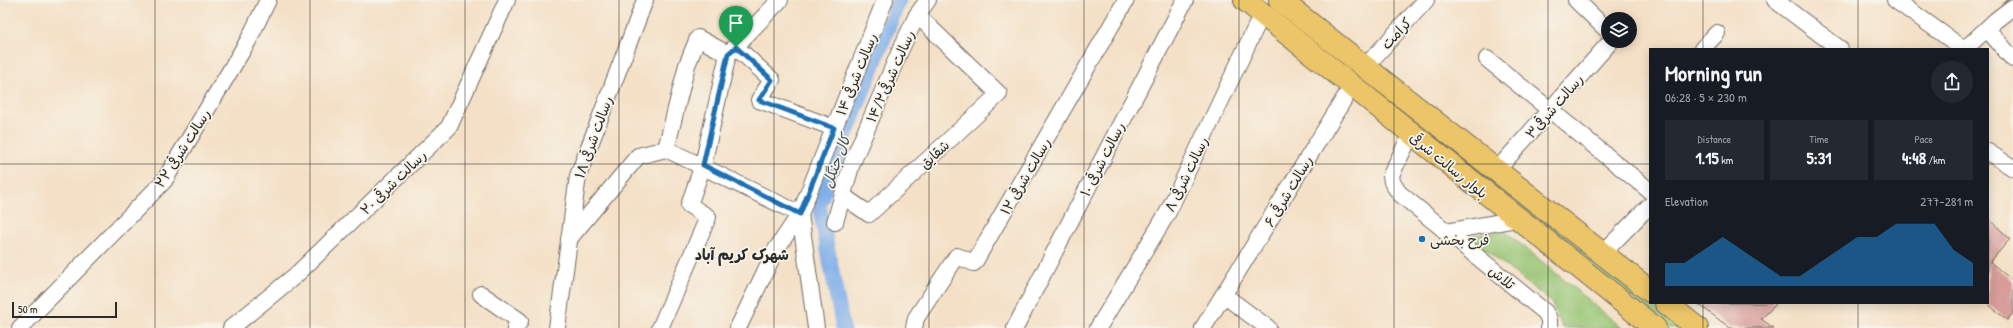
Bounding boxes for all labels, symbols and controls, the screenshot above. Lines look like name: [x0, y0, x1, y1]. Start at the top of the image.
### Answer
pin: [719, 6, 753, 47]
icon: arrive: [725, 12, 747, 34]
map controls: [1601, 12, 1637, 48]
button: layers: [1601, 12, 1637, 48]
street label: کرامت: [1377, 13, 1415, 53]
street label: رسالت شرقی۱۴/۲: [861, 27, 919, 125]
street label: رسالت شرقی ۱۴: [831, 30, 881, 118]
text: Morning run: [1665, 58, 1762, 88]
button: share: [1931, 61, 1973, 103]
street label: رسالت شرقی۳: [1521, 70, 1587, 142]
text: 06:28 · 5 × 230 m: [1665, 88, 1747, 106]
street label: رسالت شرقی ۱۸: [569, 93, 617, 181]
street label: رسالت شرقی ۲۲: [149, 105, 215, 191]
street label: رسالت شرقی ۱۰: [1075, 119, 1129, 199]
street label: بلوار رسالت شرقی: [1406, 128, 1492, 202]
water label: کال جنگل: [816, 129, 857, 190]
text: Distance: [1698, 132, 1731, 146]
text: Time: [1809, 132, 1829, 146]
text: Pace: [1915, 132, 1933, 146]
street label: رسالت شرقی ۸: [1160, 133, 1212, 215]
street label: رسالت شرقی ۱۲: [995, 134, 1055, 218]
street label: شقایق: [915, 135, 953, 173]
street label: رسالت شرقی ۲۰: [356, 145, 430, 219]
text: 1.15: [1695, 146, 1719, 169]
text: 5:31: [1807, 146, 1831, 169]
text: 4:48: [1902, 146, 1926, 169]
street label: رسالت شرقی ۶: [1259, 152, 1317, 230]
text: km: [1719, 153, 1733, 167]
text: /km: [1926, 153, 1945, 167]
text: Elevation: [1665, 192, 1708, 210]
text: 277–281 m: [1920, 192, 1973, 210]
place label: فرح بخشی: [1430, 230, 1489, 250]
marker: فرح بخشی: [1417, 234, 1427, 244]
district label: شهرک کریم آباد: [695, 244, 789, 266]
street label: تلاش: [1485, 261, 1520, 294]
scale bar: [12, 300, 117, 319]
text: 50 m: [18, 302, 38, 316]

